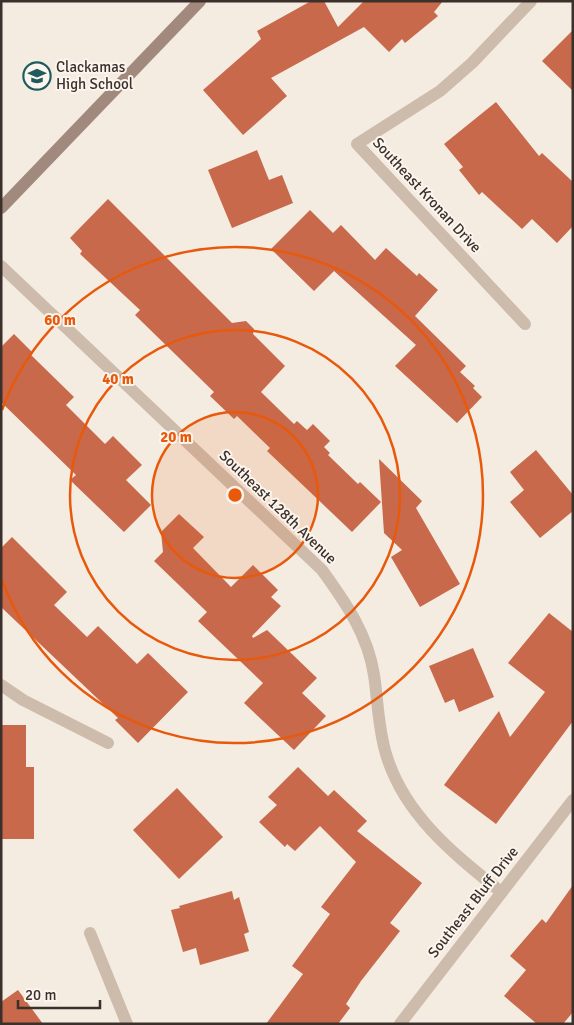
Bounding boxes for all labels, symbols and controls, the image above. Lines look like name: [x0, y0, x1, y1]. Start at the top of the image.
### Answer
place label: Clackamas High School: [56, 58, 133, 93]
school or university icon: Clackamas High School: [22, 61, 52, 91]
street label: Southeast Kronan Drive: [369, 134, 485, 256]
text: 60 m: [44, 311, 76, 329]
text: 40 m: [102, 370, 134, 388]
text: 20 m: [160, 428, 192, 446]
street label: Southeast 128th Avenue: [216, 446, 340, 568]
centre of rings: [226, 486, 244, 504]
street label: Southeast Bluff Drive: [424, 843, 522, 961]
scale bar: [18, 978, 100, 1010]
text: 20 m: [25, 986, 56, 1004]

